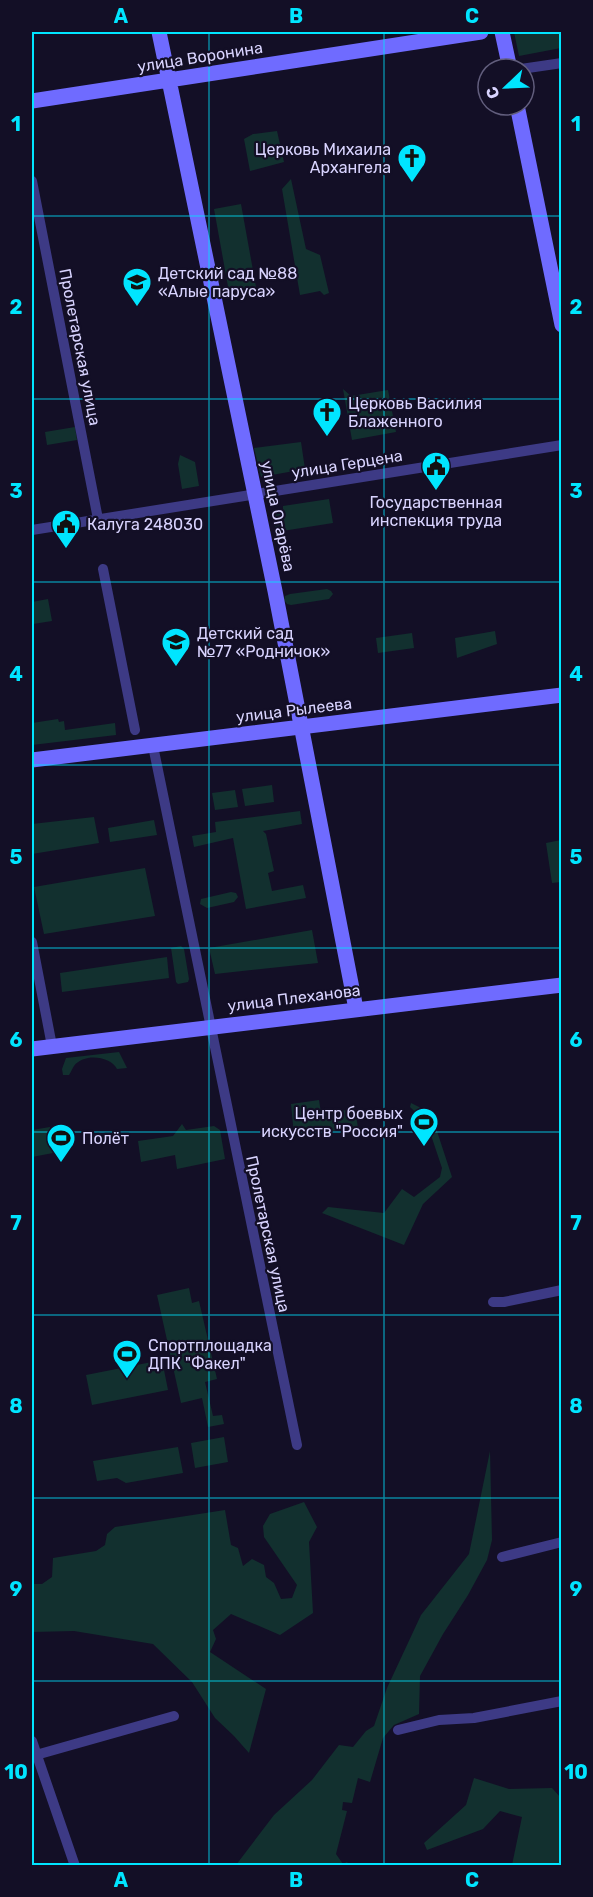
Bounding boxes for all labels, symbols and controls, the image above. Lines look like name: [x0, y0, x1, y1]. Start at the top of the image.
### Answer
text: A: [114, 4, 129, 28]
text: B: [289, 4, 303, 28]
text: C: [465, 4, 479, 28]
street label: улица Воронина: [136, 38, 264, 76]
north arrow: [476, 57, 536, 117]
text: С: [482, 84, 504, 102]
text: 1: [11, 112, 21, 136]
text: 1: [571, 112, 581, 136]
place label: Церковь Михаила Архангела: [255, 140, 391, 177]
church icon: Церковь Михаила Архангела: [396, 142, 428, 184]
place label: Детский сад №88 «Алые паруса»: [158, 264, 297, 301]
school or university icon: Детский сад №88 «Алые паруса»: [121, 266, 153, 308]
street label: Пролетарская улица: [55, 267, 105, 427]
text: 2: [10, 295, 23, 319]
text: 2: [570, 295, 583, 319]
place label: Церковь Василия Блаженного: [348, 394, 482, 431]
church icon: Церковь Василия Блаженного: [311, 396, 343, 438]
street label: улица Герцена: [290, 446, 404, 482]
public building icon: Государственная инспекция труда: [420, 450, 452, 492]
street label: улица Огарёва: [257, 459, 299, 573]
text: 3: [9, 479, 23, 503]
text: 3: [569, 479, 583, 503]
place label: Государственная инспекция труда: [369, 493, 503, 530]
public building icon: Калуга 248030: [50, 508, 82, 550]
place label: Калуга 248030: [87, 515, 203, 534]
place label: Детский сад №77 «Родничок»: [197, 624, 330, 661]
school or university icon: Детский сад №77 «Родничок»: [160, 626, 192, 668]
text: 4: [9, 662, 23, 686]
text: 4: [569, 662, 583, 686]
street label: улица Рылеева: [235, 693, 353, 727]
text: 5: [10, 845, 23, 869]
text: 5: [570, 845, 583, 869]
street label: улица Плеханова: [226, 980, 362, 1016]
text: 6: [9, 1028, 23, 1052]
text: 6: [569, 1028, 583, 1052]
place label: Центр боевых искусств "Россия": [261, 1104, 403, 1141]
sports icon: Центр боевых искусств "Россия": [408, 1106, 440, 1148]
sports icon: Полёт: [45, 1122, 77, 1164]
place label: Полёт: [82, 1129, 129, 1148]
street label: Пролетарская улица: [242, 1154, 294, 1314]
text: 7: [10, 1211, 22, 1235]
text: 7: [570, 1211, 582, 1235]
place label: Спортплощадка ДПК "Факел": [148, 1336, 272, 1373]
sports icon: Спортплощадка ДПК "Факел": [111, 1338, 143, 1380]
text: 8: [9, 1394, 23, 1418]
text: 8: [569, 1394, 583, 1418]
text: 9: [10, 1577, 23, 1601]
text: 9: [570, 1577, 583, 1601]
text: 10: [4, 1760, 28, 1784]
text: 10: [564, 1760, 588, 1784]
text: A: [114, 1868, 129, 1892]
text: B: [289, 1868, 303, 1892]
text: C: [465, 1868, 479, 1892]

